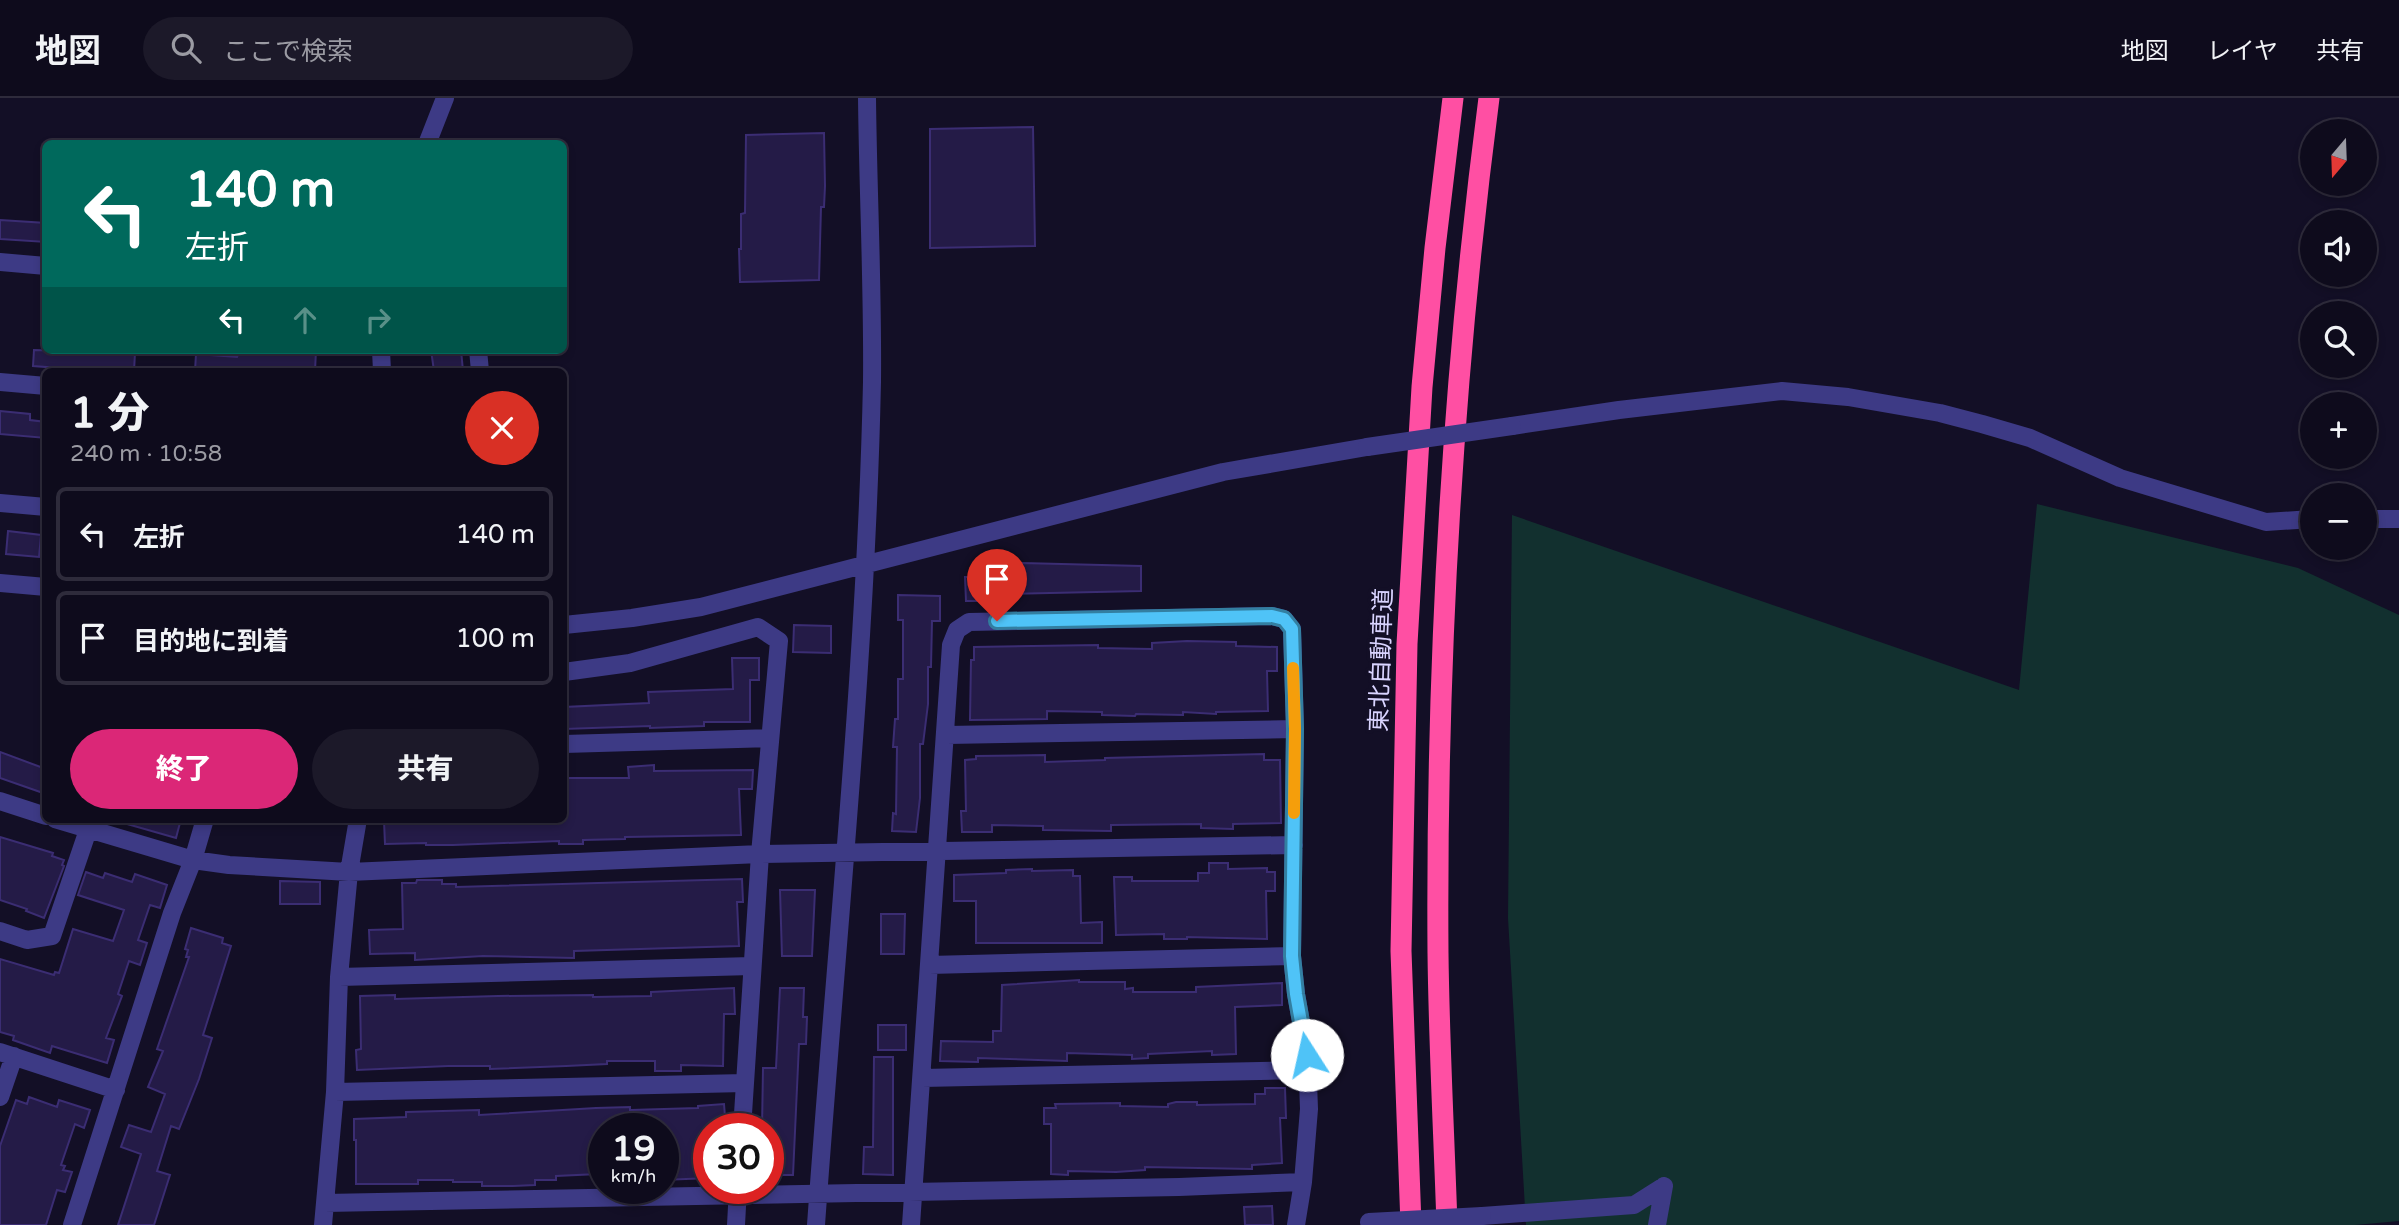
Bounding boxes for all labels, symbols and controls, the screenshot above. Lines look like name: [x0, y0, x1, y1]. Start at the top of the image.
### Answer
search box: [143, 17, 633, 80]
icon: search: [167, 29, 205, 67]
text: 地図: [35, 32, 101, 71]
text: ここで検索: [223, 36, 353, 67]
text: 地図: [2121, 37, 2169, 66]
text: レイヤ: [2207, 37, 2278, 66]
text: 共有: [2316, 37, 2364, 66]
north arrow: [2300, 119, 2376, 196]
map controls: [2300, 119, 2377, 560]
text: 140 m: [185, 161, 335, 220]
icon: left: [70, 168, 161, 259]
button: sound: [2300, 210, 2377, 287]
text: 左折: [185, 229, 249, 267]
icon: left: [213, 301, 251, 339]
icon: ahead: [286, 301, 324, 339]
icon: right: [359, 301, 397, 339]
button: search: [2300, 301, 2377, 378]
text: 1 分: [70, 388, 149, 439]
button: close: [465, 391, 539, 465]
button: +: [2300, 392, 2377, 469]
text: 240 m · 10:58: [70, 440, 222, 468]
button: −: [2300, 483, 2377, 560]
icon: left: [74, 515, 112, 553]
text: 140 m: [455, 519, 535, 550]
text: 左折: [133, 522, 185, 553]
pin: [967, 549, 1027, 621]
icon: arrive: [978, 560, 1016, 598]
street label: 東北自動車道: [1364, 588, 1399, 732]
icon: arrive: [74, 619, 112, 657]
text: 100 m: [455, 623, 535, 654]
text: 目的地に到着: [133, 626, 289, 657]
button: 終了: [70, 729, 298, 809]
button: 共有: [312, 729, 539, 809]
position arrow: [1270, 1018, 1344, 1092]
speed limit sign: 30: [693, 1113, 784, 1204]
text: 19: [612, 1128, 655, 1170]
text: km/h: [611, 1165, 656, 1187]

